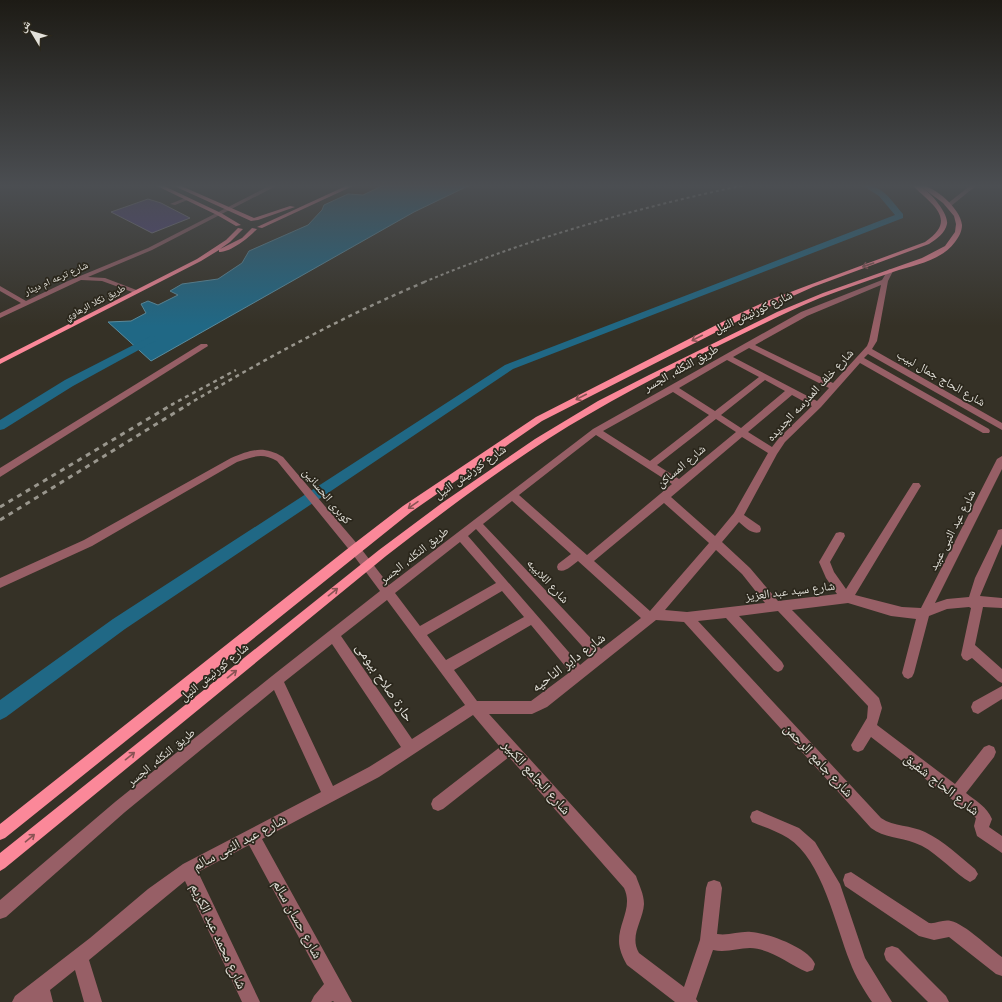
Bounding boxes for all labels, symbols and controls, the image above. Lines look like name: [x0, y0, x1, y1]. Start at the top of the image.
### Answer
north arrow: [12, 12, 52, 52]
text: ش: [16, 17, 34, 35]
street label: شارع ترعه ام دينار: [22, 259, 91, 299]
one-way arrow: [862, 261, 874, 269]
street label: طريق نكلا الرهاوي: [63, 282, 129, 324]
street label: شارع كورنيش النيل: [712, 288, 795, 337]
one-way arrow: [691, 335, 703, 343]
street label: طريق النكله, الجسر: [640, 342, 721, 395]
street label: شارع خلف المدرسه الجديده: [764, 346, 857, 445]
street label: شارع الحاج جمال لبيب: [894, 347, 988, 410]
one-way arrow: [575, 394, 587, 401]
street label: شارع المساكن: [654, 441, 709, 491]
street label: شارع كورنيش النيل: [431, 442, 509, 503]
street label: كوبرى الحسانين: [299, 465, 354, 527]
street label: شارع عبد النبى عبيد: [926, 487, 979, 573]
one-way arrow: [408, 501, 419, 509]
street label: طريق النكله, الجسر: [376, 524, 451, 587]
street label: شارع اللابيبه: [523, 556, 572, 607]
street label: شارع سيد عبد العزيز: [743, 579, 836, 605]
one-way arrow: [327, 588, 338, 597]
street label: شارع داير الناحيه: [528, 629, 609, 697]
street label: شارع كورنيش النيل: [177, 640, 252, 705]
street label: حارة صلاح بيومى: [351, 640, 417, 725]
one-way arrow: [226, 670, 237, 678]
street label: شارع جامع الرحمن: [779, 720, 857, 801]
street label: طريق النكله, الجسر: [123, 725, 198, 790]
street label: شارع الجامع الكبير: [497, 736, 574, 819]
street label: شارع الحاج شفيق: [900, 750, 983, 820]
one-way arrow: [125, 751, 136, 760]
street label: شارع عبد النبى سالم: [190, 811, 289, 875]
one-way arrow: [25, 834, 35, 843]
street label: شارع حسان سالم: [268, 877, 326, 962]
street label: شارع محمد عبد الكريم: [186, 881, 251, 992]

